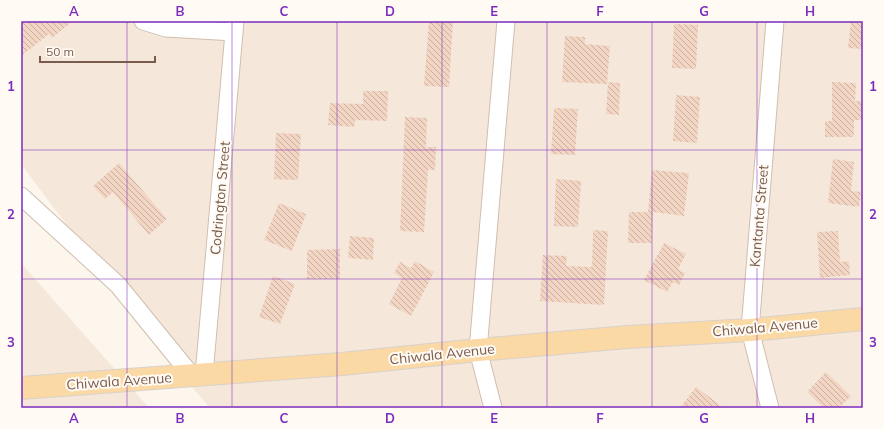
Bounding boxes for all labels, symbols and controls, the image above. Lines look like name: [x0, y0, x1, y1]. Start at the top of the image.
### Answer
text: A: [69, 3, 79, 19]
text: B: [176, 3, 185, 19]
text: C: [280, 3, 289, 19]
text: D: [385, 3, 395, 19]
text: E: [490, 3, 498, 19]
text: F: [596, 3, 604, 19]
text: G: [699, 3, 709, 19]
text: H: [805, 3, 815, 19]
scale bar: [40, 38, 155, 64]
text: 50 m: [46, 44, 74, 59]
text: 1: [7, 78, 15, 94]
text: 1: [869, 78, 877, 94]
street label: Codrington Street: [206, 140, 234, 256]
street label: Kantanta Street: [746, 164, 772, 268]
text: 2: [7, 206, 15, 222]
text: 2: [869, 206, 877, 222]
street label: Chiwala Avenue: [712, 313, 818, 341]
text: 3: [7, 334, 15, 350]
text: 3: [869, 334, 877, 350]
street label: Chiwala Avenue: [388, 340, 496, 368]
street label: Chiwala Avenue: [66, 368, 172, 394]
text: A: [69, 410, 79, 426]
text: B: [176, 410, 185, 426]
text: C: [280, 410, 289, 426]
text: D: [385, 410, 395, 426]
text: E: [490, 410, 498, 426]
text: F: [596, 410, 604, 426]
text: G: [699, 410, 709, 426]
text: H: [805, 410, 815, 426]

